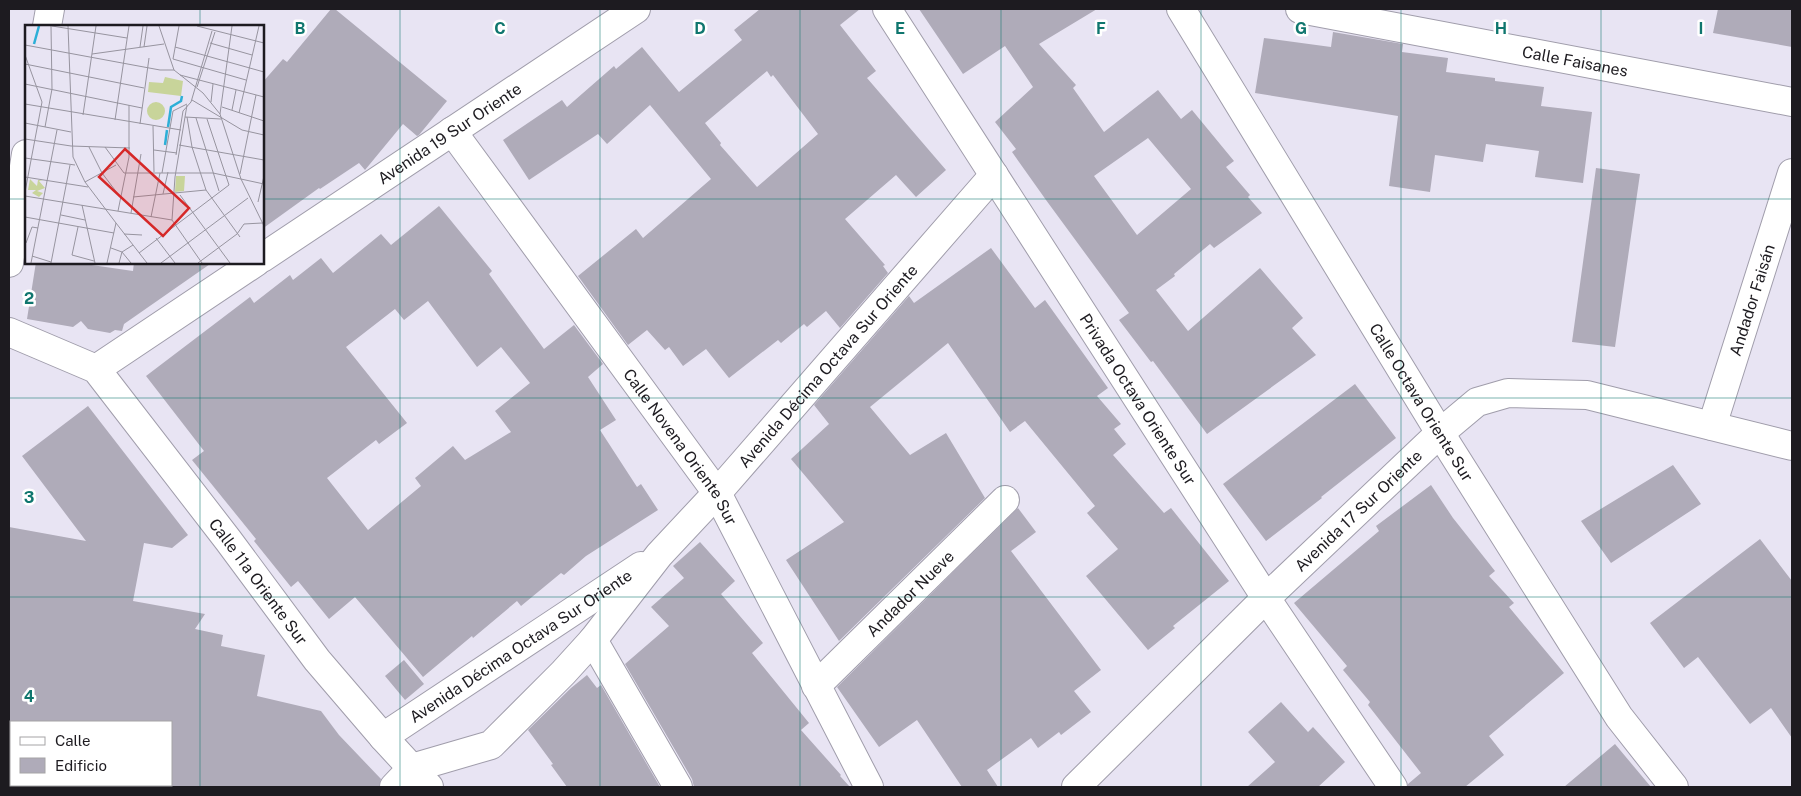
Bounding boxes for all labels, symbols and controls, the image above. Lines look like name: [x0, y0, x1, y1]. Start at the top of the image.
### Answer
text: B: [295, 19, 306, 38]
text: C: [494, 19, 506, 38]
text: D: [694, 19, 706, 38]
text: E: [895, 19, 905, 38]
text: F: [1096, 19, 1106, 38]
text: G: [1295, 19, 1307, 38]
text: H: [1495, 19, 1507, 38]
text: I: [1699, 19, 1703, 38]
inset map: [25, 25, 264, 264]
street label: Calle Faisanes: [1521, 42, 1629, 81]
street label: Avenida 19 Sur Oriente: [374, 79, 525, 188]
street label: Andador Faisán: [1726, 242, 1779, 359]
street label: Avenida Décima Octava Sur Oriente: [735, 261, 922, 472]
text: 2: [24, 289, 34, 308]
street label: Privada Octava Oriente Sur: [1076, 310, 1200, 489]
street label: Calle Octava Oriente Sur: [1365, 320, 1477, 485]
street label: Calle Novena Oriente Sur: [619, 365, 741, 528]
street label: Avenida 17 Sur Oriente: [1291, 446, 1426, 576]
text: 3: [24, 488, 34, 507]
street label: Calle 11a Oriente Sur: [205, 515, 311, 649]
street label: Andador Nueve: [863, 547, 958, 641]
street label: Avenida Décima Octava Sur Oriente: [406, 566, 636, 727]
text: 4: [24, 687, 35, 706]
legend: [10, 721, 172, 786]
text: Calle: [55, 732, 91, 749]
text: Edificio: [55, 757, 107, 774]

